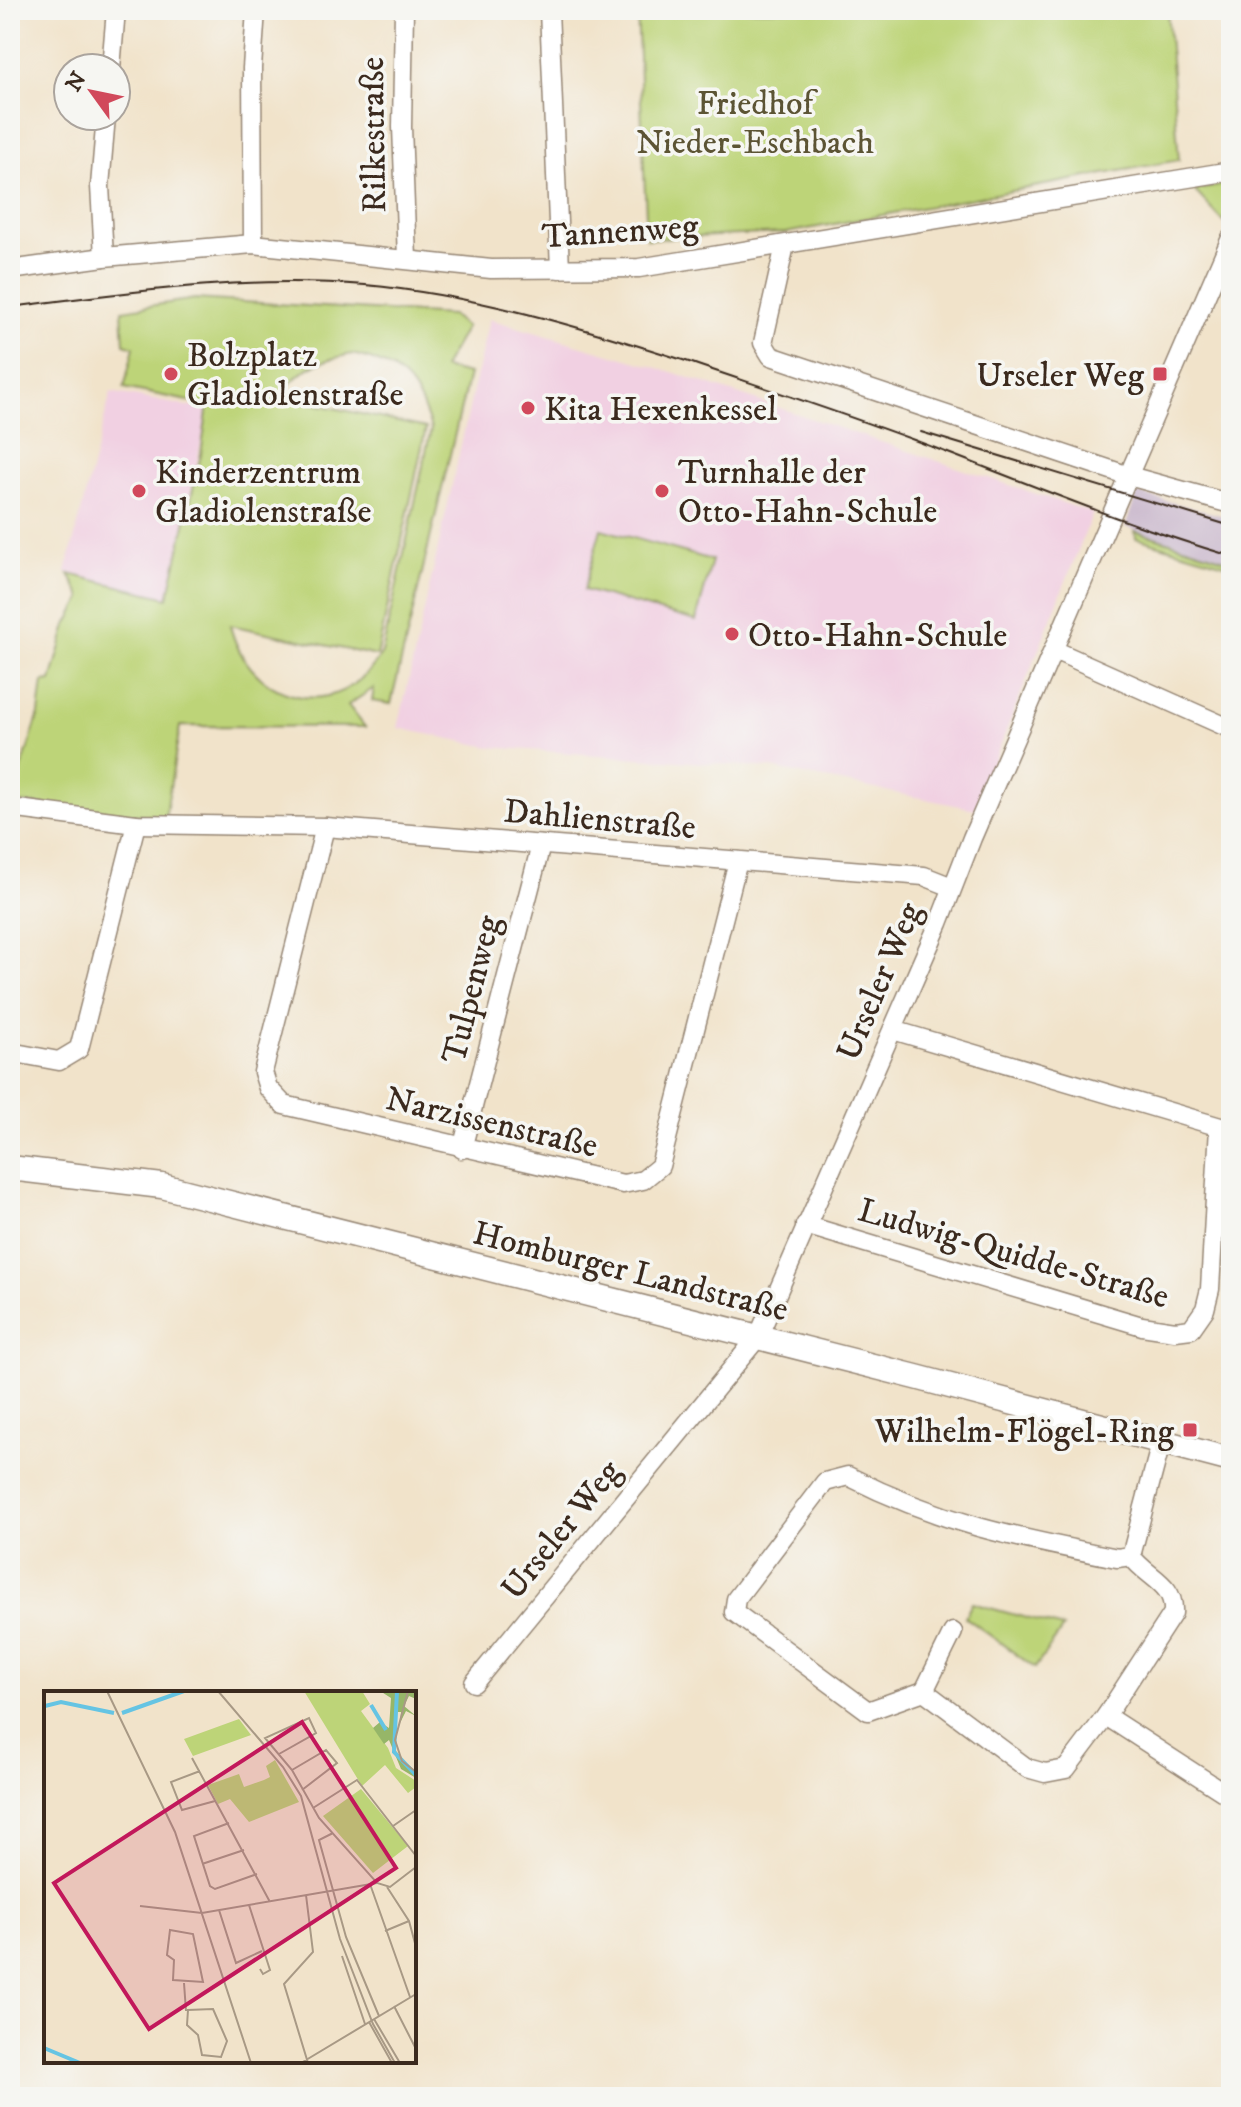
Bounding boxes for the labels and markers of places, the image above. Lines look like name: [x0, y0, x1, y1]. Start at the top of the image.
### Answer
place label: Bolzplatz Gladiolenstraße: [187, 335, 403, 416]
place label: Urseler Weg: [976, 355, 1144, 397]
marker: Bolzplatz Gladiolenstraße: [162, 365, 180, 383]
marker: Urseler Weg: [1151, 365, 1169, 383]
place label: Kita Hexenkessel: [544, 389, 778, 431]
marker: Kita Hexenkessel: [519, 399, 537, 417]
place label: Kinderzentrum Gladiolenstraße: [155, 452, 371, 533]
place label: Turnhalle der Otto-Hahn-Schule: [678, 452, 937, 533]
marker: Kinderzentrum Gladiolenstraße: [130, 482, 148, 500]
marker: Turnhalle der Otto-Hahn-Schule: [653, 482, 671, 500]
place label: Otto-Hahn-Schule: [748, 615, 1007, 657]
marker: Otto-Hahn-Schule: [723, 625, 741, 643]
place label: Wilhelm-Flögel-Ring: [874, 1411, 1174, 1453]
marker: Wilhelm-Flögel-Ring: [1181, 1421, 1199, 1439]

